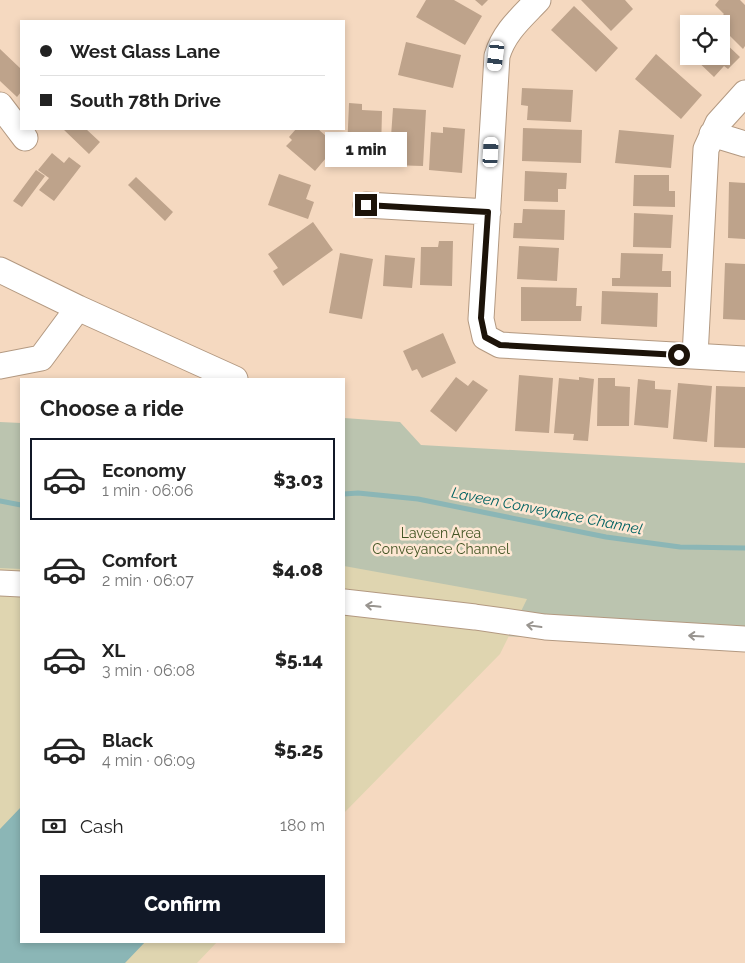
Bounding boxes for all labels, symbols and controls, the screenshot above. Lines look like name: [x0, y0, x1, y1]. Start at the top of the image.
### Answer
map controls: [680, 15, 730, 65]
button: locate: [680, 15, 730, 65]
text: West Glass Lane: [70, 40, 220, 62]
car: [486, 40, 505, 72]
text: South 78th Drive: [70, 89, 221, 111]
callout: 1 min: [325, 132, 407, 168]
car: [482, 137, 499, 167]
text: 1 min: [345, 140, 387, 159]
route end: [355, 194, 377, 216]
route start: [668, 344, 690, 366]
text: Choose a ride: [40, 395, 184, 421]
icon: car: [42, 457, 87, 502]
text: Economy: [102, 459, 186, 481]
text: $3.03: [273, 468, 323, 490]
text: 1 min · 06:06: [102, 481, 194, 500]
water label: Laveen Conveyance Channel: [450, 484, 644, 538]
park label: Laveen Area Conveyance Channel: [372, 525, 510, 557]
icon: car: [42, 547, 87, 592]
text: Comfort: [102, 549, 177, 571]
text: $4.08: [272, 558, 323, 580]
text: 2 min · 06:07: [102, 571, 194, 590]
one-way arrow: [365, 601, 381, 611]
one-way arrow: [527, 620, 543, 630]
one-way arrow: [689, 631, 705, 641]
icon: car: [42, 637, 87, 682]
text: XL: [102, 639, 125, 661]
text: $5.14: [275, 648, 323, 670]
text: 3 min · 06:08: [102, 661, 195, 680]
icon: car: [42, 727, 87, 772]
text: Black: [102, 729, 153, 751]
text: $5.25: [274, 738, 323, 760]
text: 4 min · 06:09: [102, 751, 195, 770]
icon: cash: [40, 812, 68, 840]
text: Cash: [80, 815, 124, 837]
text: 180 m: [280, 816, 325, 835]
button: Confirm: [40, 875, 325, 933]

